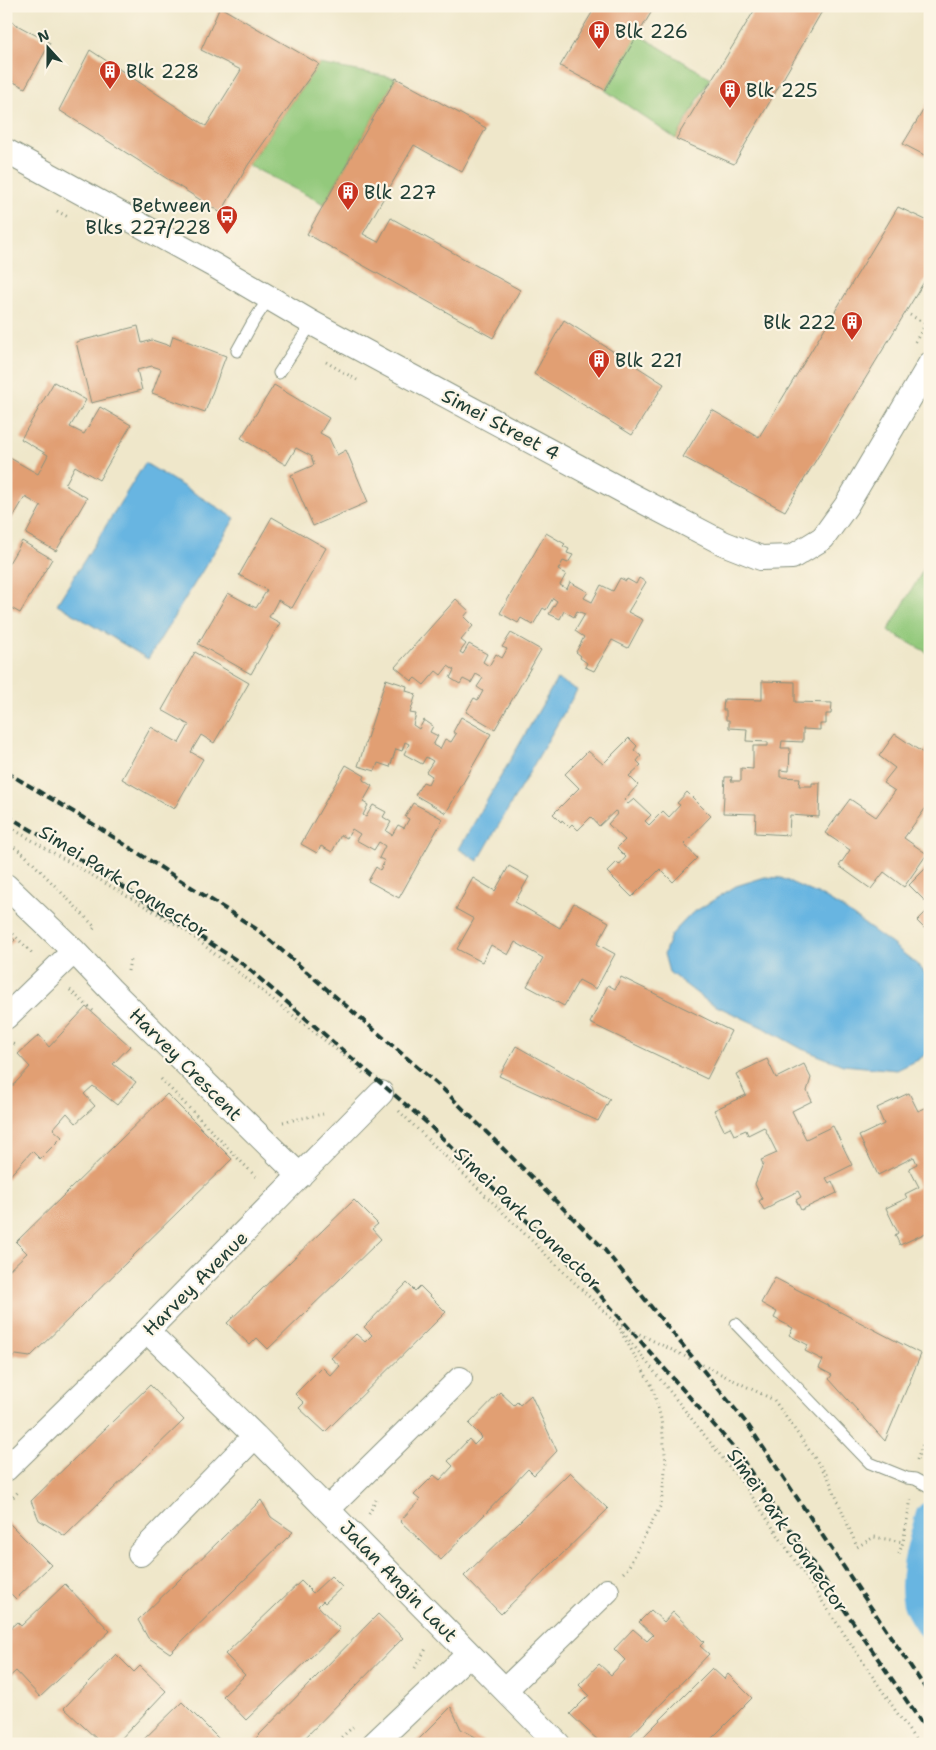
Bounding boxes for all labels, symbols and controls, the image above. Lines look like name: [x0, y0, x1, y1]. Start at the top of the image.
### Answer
building icon: Blk 226: [587, 19, 611, 50]
place label: Blk 226: [615, 19, 688, 44]
north arrow: [22, 22, 72, 72]
text: N: [35, 25, 52, 46]
building icon: Blk 228: [98, 59, 122, 90]
place label: Blk 228: [126, 59, 199, 84]
building icon: Blk 225: [718, 78, 742, 109]
place label: Blk 225: [746, 78, 818, 103]
building icon: Blk 227: [336, 180, 360, 211]
place label: Blk 227: [364, 180, 436, 205]
place label: Between Blks 227/228: [86, 193, 211, 240]
bus stop icon: Between Blks 227/228: [215, 204, 239, 235]
place label: Blk 222: [763, 310, 836, 335]
building icon: Blk 222: [840, 310, 864, 341]
building icon: Blk 221: [587, 348, 611, 379]
place label: Blk 221: [615, 348, 683, 373]
street label: Simei Street 4: [438, 383, 564, 466]
street label: Simei Park Connector: [34, 819, 213, 944]
street label: Harvey Crescent: [124, 1002, 248, 1126]
street label: Simei Park Connector: [449, 1142, 606, 1295]
street label: Harvey Avenue: [137, 1225, 253, 1341]
street label: Simei Park Connector: [721, 1443, 854, 1617]
street label: Jalan Angin Laut: [334, 1515, 463, 1647]

